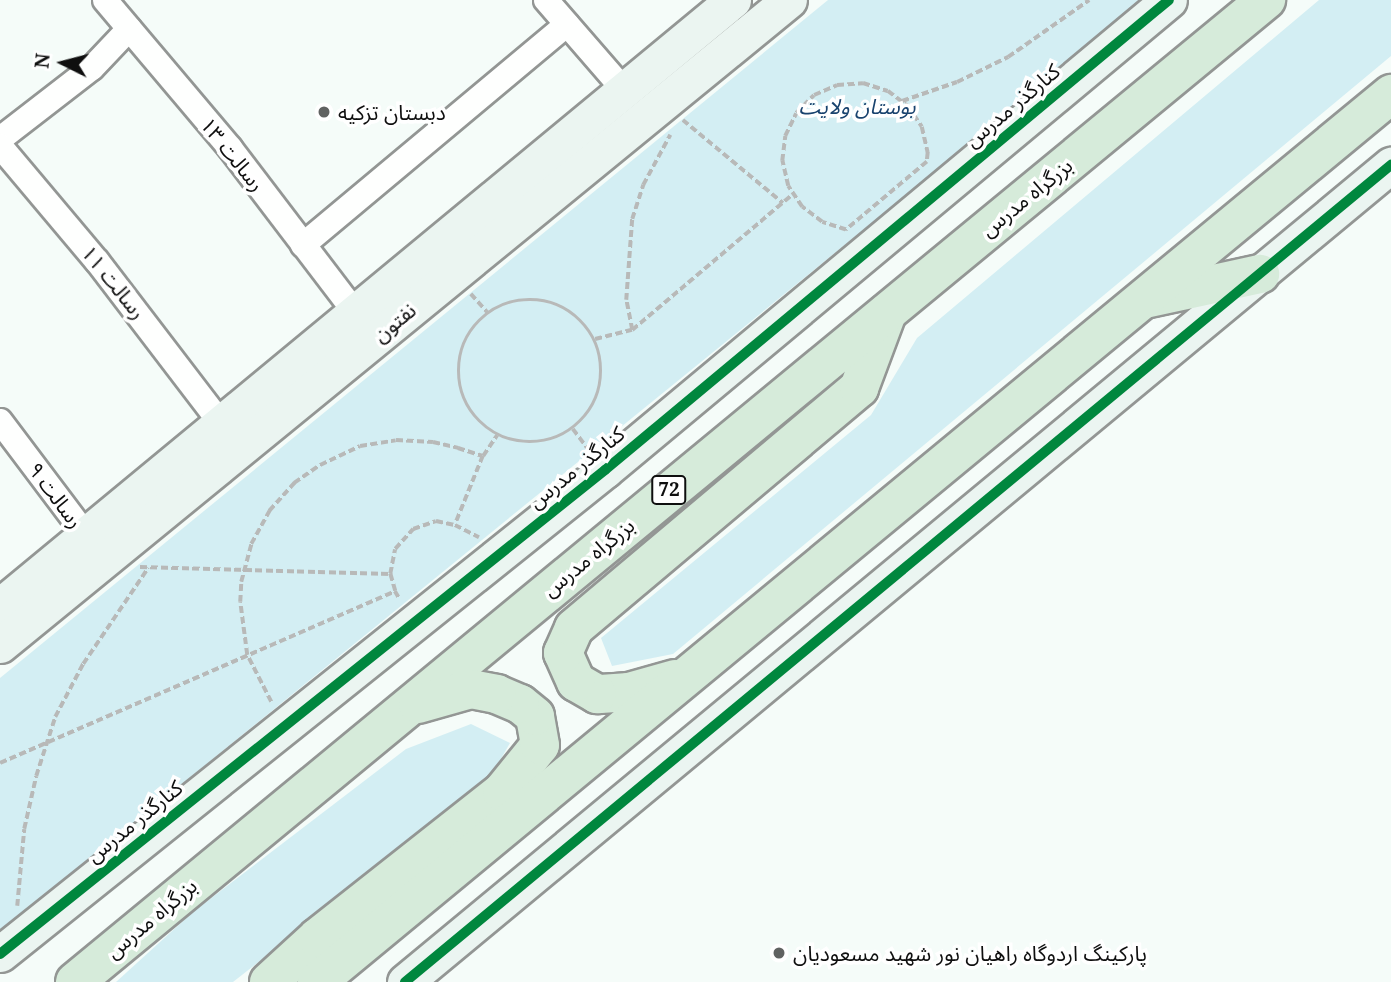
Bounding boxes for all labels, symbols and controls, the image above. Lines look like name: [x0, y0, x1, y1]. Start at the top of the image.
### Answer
north arrow: [28, 28, 98, 98]
text: N: [28, 52, 56, 70]
street label: کنارگذر مدرس: [959, 58, 1065, 152]
park label: بوستان ولایت: [799, 93, 915, 119]
place label: دبستان تزکیه: [338, 99, 446, 125]
marker: دبستان تزکیه: [316, 104, 332, 120]
street label: رسالت ۱۳: [196, 112, 270, 196]
street label: بزرگراه مدرس: [975, 152, 1077, 242]
street label: رسالت ۱۱: [77, 240, 151, 324]
street label: نفتون: [367, 297, 421, 347]
street label: کنارگذر مدرس: [523, 421, 629, 513]
street label: رسالت ۹: [23, 457, 89, 533]
road number: 72: [650, 475, 688, 505]
street label: بزرگراه مدرس: [537, 512, 639, 602]
street label: کنارگذر مدرس: [81, 775, 187, 867]
street label: بزرگراه مدرس: [100, 873, 202, 963]
place label: پارکینگ اردوگاه راهیان نور شهید مسعودیان: [793, 940, 1147, 966]
marker: پارکینگ اردوگاه راهیان نور شهید مسعودیان: [771, 945, 787, 961]

